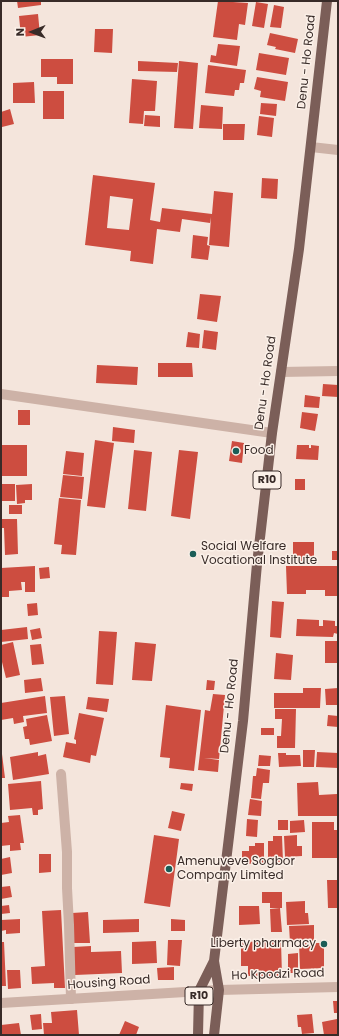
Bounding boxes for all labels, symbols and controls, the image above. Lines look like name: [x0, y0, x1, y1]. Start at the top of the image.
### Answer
north arrow: [12, 12, 52, 52]
street label: Denu - Ho Road: [295, 14, 319, 110]
text: N: [12, 28, 28, 36]
street label: Denu - Ho Road: [252, 335, 280, 431]
place label: Food: [244, 444, 274, 458]
marker: Food: [231, 446, 241, 456]
road number: R10: [253, 471, 281, 489]
place label: Social Welfare Vocational Institute: [201, 540, 317, 568]
marker: Social Welfare Vocational Institute: [188, 549, 198, 559]
street label: Denu - Ho Road: [218, 658, 242, 754]
place label: Amenuveve Sogbor Company Limited: [177, 855, 295, 883]
marker: Amenuveve Sogbor Company Limited: [164, 864, 174, 874]
place label: Liberty pharmacy: [211, 937, 316, 951]
marker: Liberty pharmacy: [319, 939, 329, 949]
street label: Ho Kpodzi Road: [231, 966, 325, 984]
street label: Housing Road: [67, 973, 151, 993]
road number: R10: [185, 987, 213, 1005]

